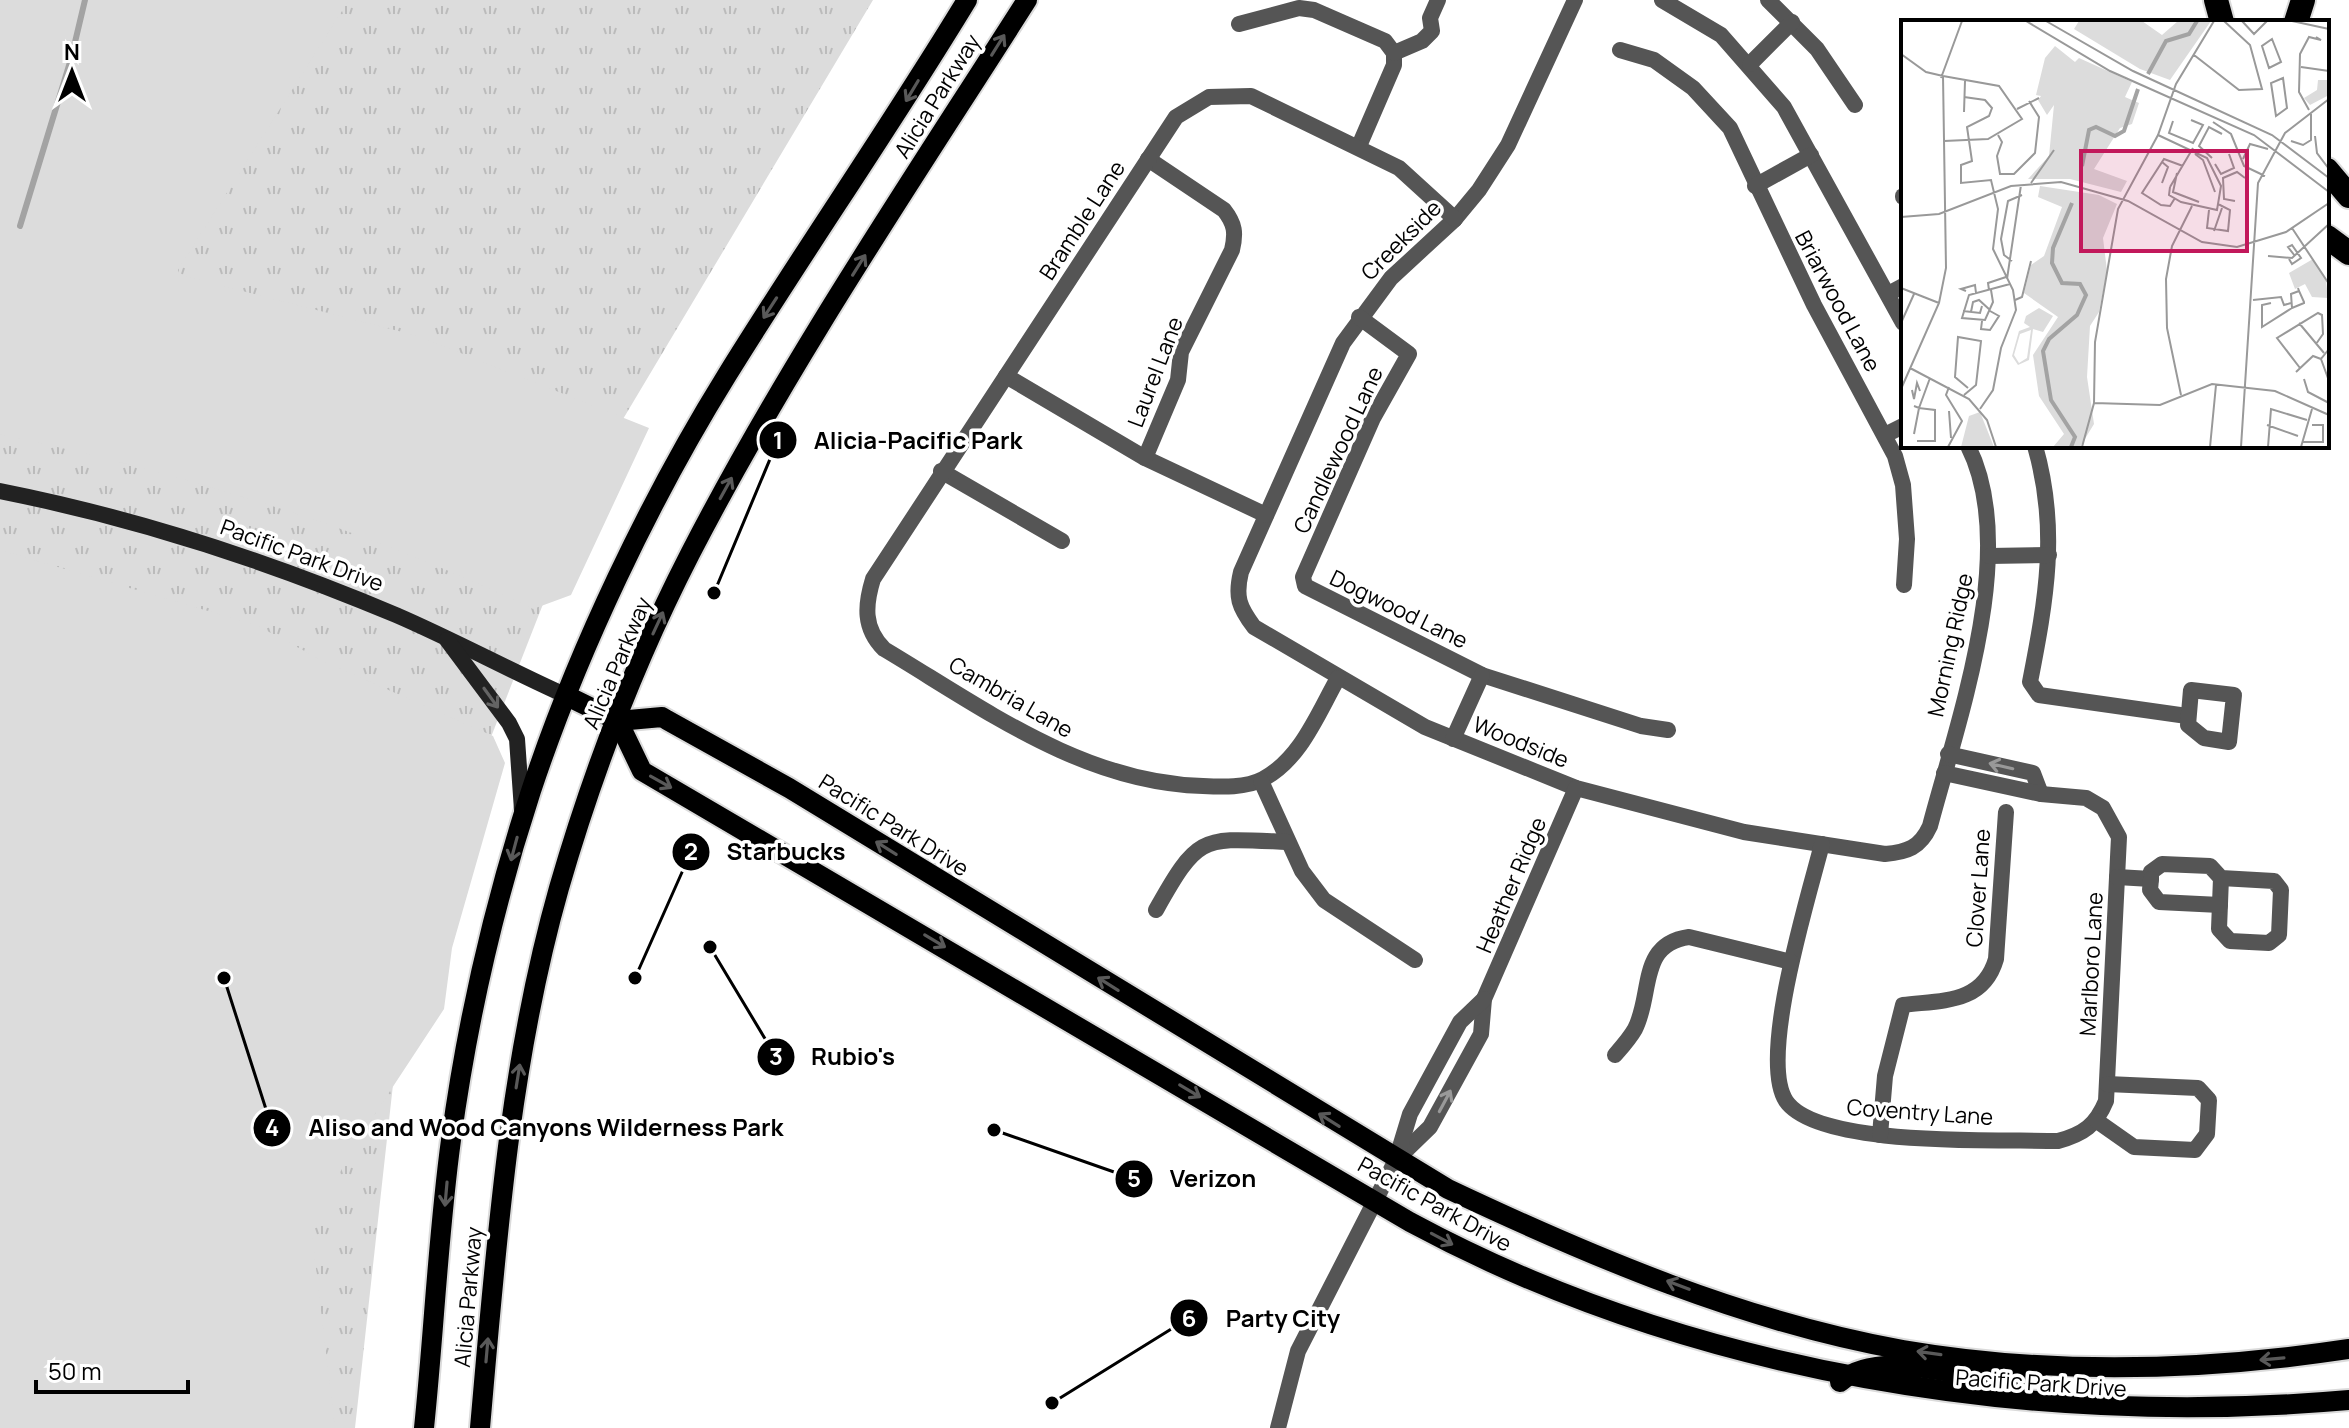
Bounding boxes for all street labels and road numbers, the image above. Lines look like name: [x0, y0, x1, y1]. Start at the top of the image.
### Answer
street label: Alicia Parkway: [887, 28, 987, 164]
street label: Bramble Lane: [1032, 154, 1132, 285]
street label: Creekside: [1354, 193, 1448, 287]
street label: Briarwood Lane: [1788, 225, 1888, 377]
street label: Laurel Lane: [1120, 312, 1190, 431]
street label: Candlewood Lane: [1286, 362, 1390, 538]
street label: Pacific Park Drive: [216, 512, 388, 598]
street label: Dogwood Lane: [1325, 563, 1473, 655]
street label: Morning Ridge: [1920, 570, 1980, 720]
street label: Alicia Parkway: [576, 592, 659, 734]
street label: Cambria Lane: [943, 649, 1079, 745]
street label: Woodside: [1469, 709, 1574, 775]
street label: Pacific Park Drive: [813, 767, 975, 883]
street label: Heather Ridge: [1469, 812, 1553, 958]
street label: Clover Lane: [1959, 828, 1997, 948]
street label: Marlboro Lane: [2072, 891, 2110, 1037]
street label: Coventry Lane: [1846, 1092, 1994, 1132]
street label: Pacific Park Drive: [1353, 1149, 1517, 1259]
street label: Alicia Parkway: [447, 1225, 489, 1369]
street label: Pacific Park Drive: [1954, 1362, 2128, 1404]

